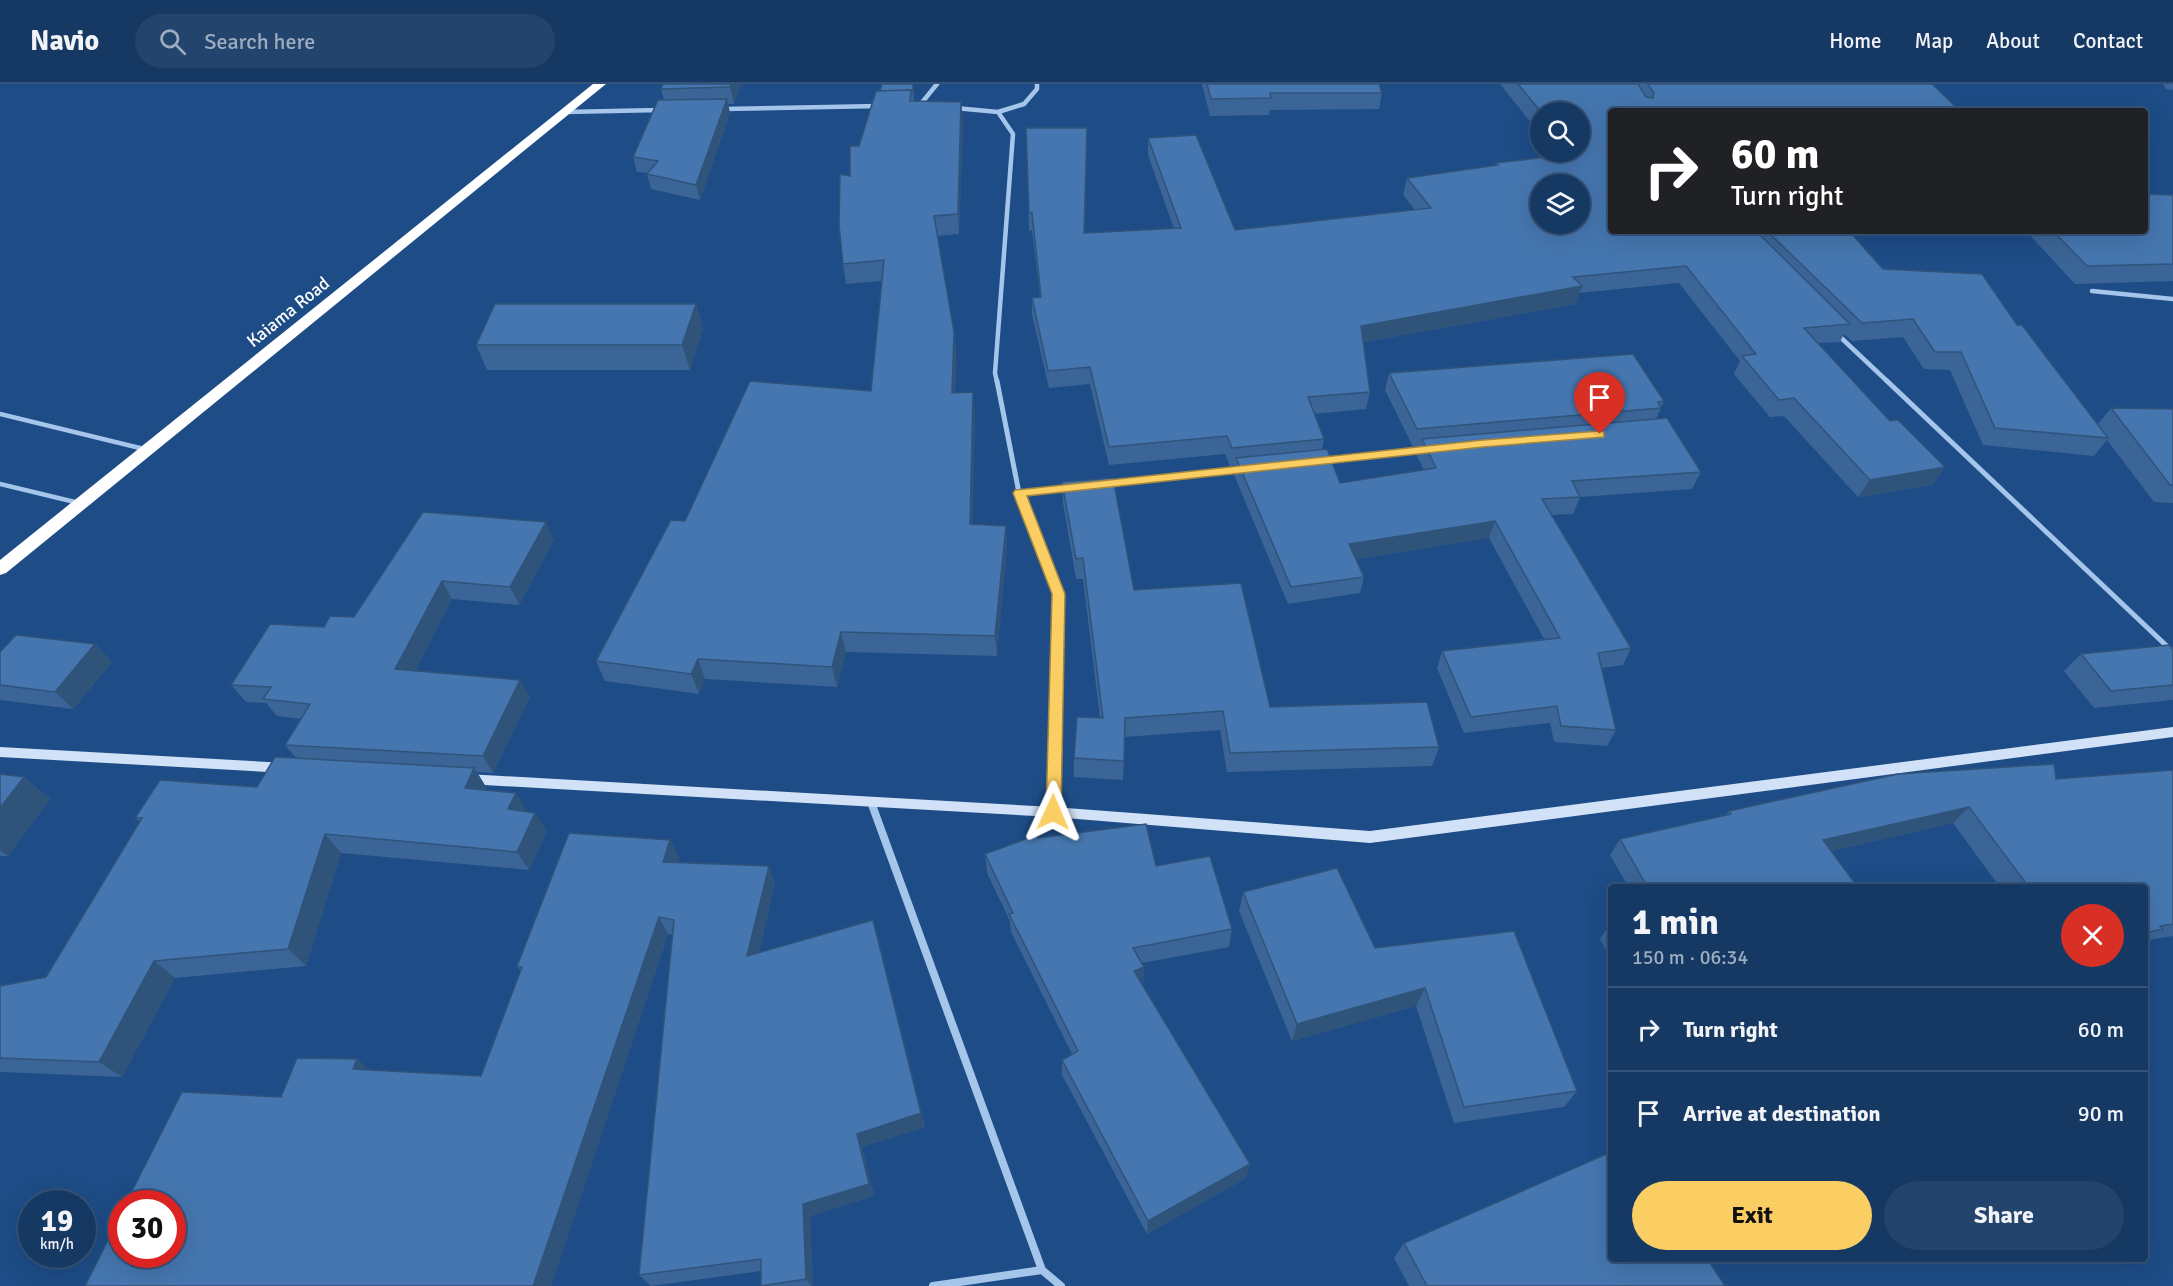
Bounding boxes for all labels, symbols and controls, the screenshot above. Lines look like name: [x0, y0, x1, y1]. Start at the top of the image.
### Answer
search box: [135, 14, 555, 68]
text: Navio: [30, 24, 99, 58]
icon: search: [156, 25, 189, 58]
text: Search here: [204, 28, 315, 55]
text: Home: [1829, 28, 1882, 54]
text: Map: [1915, 28, 1953, 54]
text: About: [1986, 28, 2040, 54]
text: Contact: [2073, 28, 2143, 54]
map controls: [1530, 102, 1590, 234]
button: search: [1530, 102, 1590, 162]
text: 60 m: [1731, 129, 1820, 180]
icon: right: [1632, 132, 1710, 210]
button: layers: [1530, 174, 1590, 234]
text: Turn right: [1731, 180, 1844, 213]
street label: Kaiama Road: [242, 272, 334, 352]
pin: [1574, 372, 1625, 434]
icon: arrive: [1583, 381, 1616, 414]
position arrow: [1021, 780, 1085, 844]
text: 1 min: [1632, 900, 1719, 945]
button: close: [2061, 904, 2124, 967]
text: 150 m · 06:34: [1632, 945, 1748, 970]
icon: right: [1632, 1013, 1665, 1046]
text: Turn right: [1683, 1016, 1778, 1043]
text: 60 m: [2078, 1016, 2124, 1043]
icon: arrive: [1632, 1097, 1665, 1130]
text: Arrive at destination: [1683, 1100, 1880, 1127]
text: 90 m: [2078, 1100, 2124, 1127]
button: Exit: [1632, 1181, 1872, 1250]
button: Share: [1884, 1181, 2124, 1250]
speed limit sign: 30: [108, 1190, 186, 1268]
text: 19: [41, 1203, 73, 1240]
text: km/h: [40, 1235, 74, 1253]

